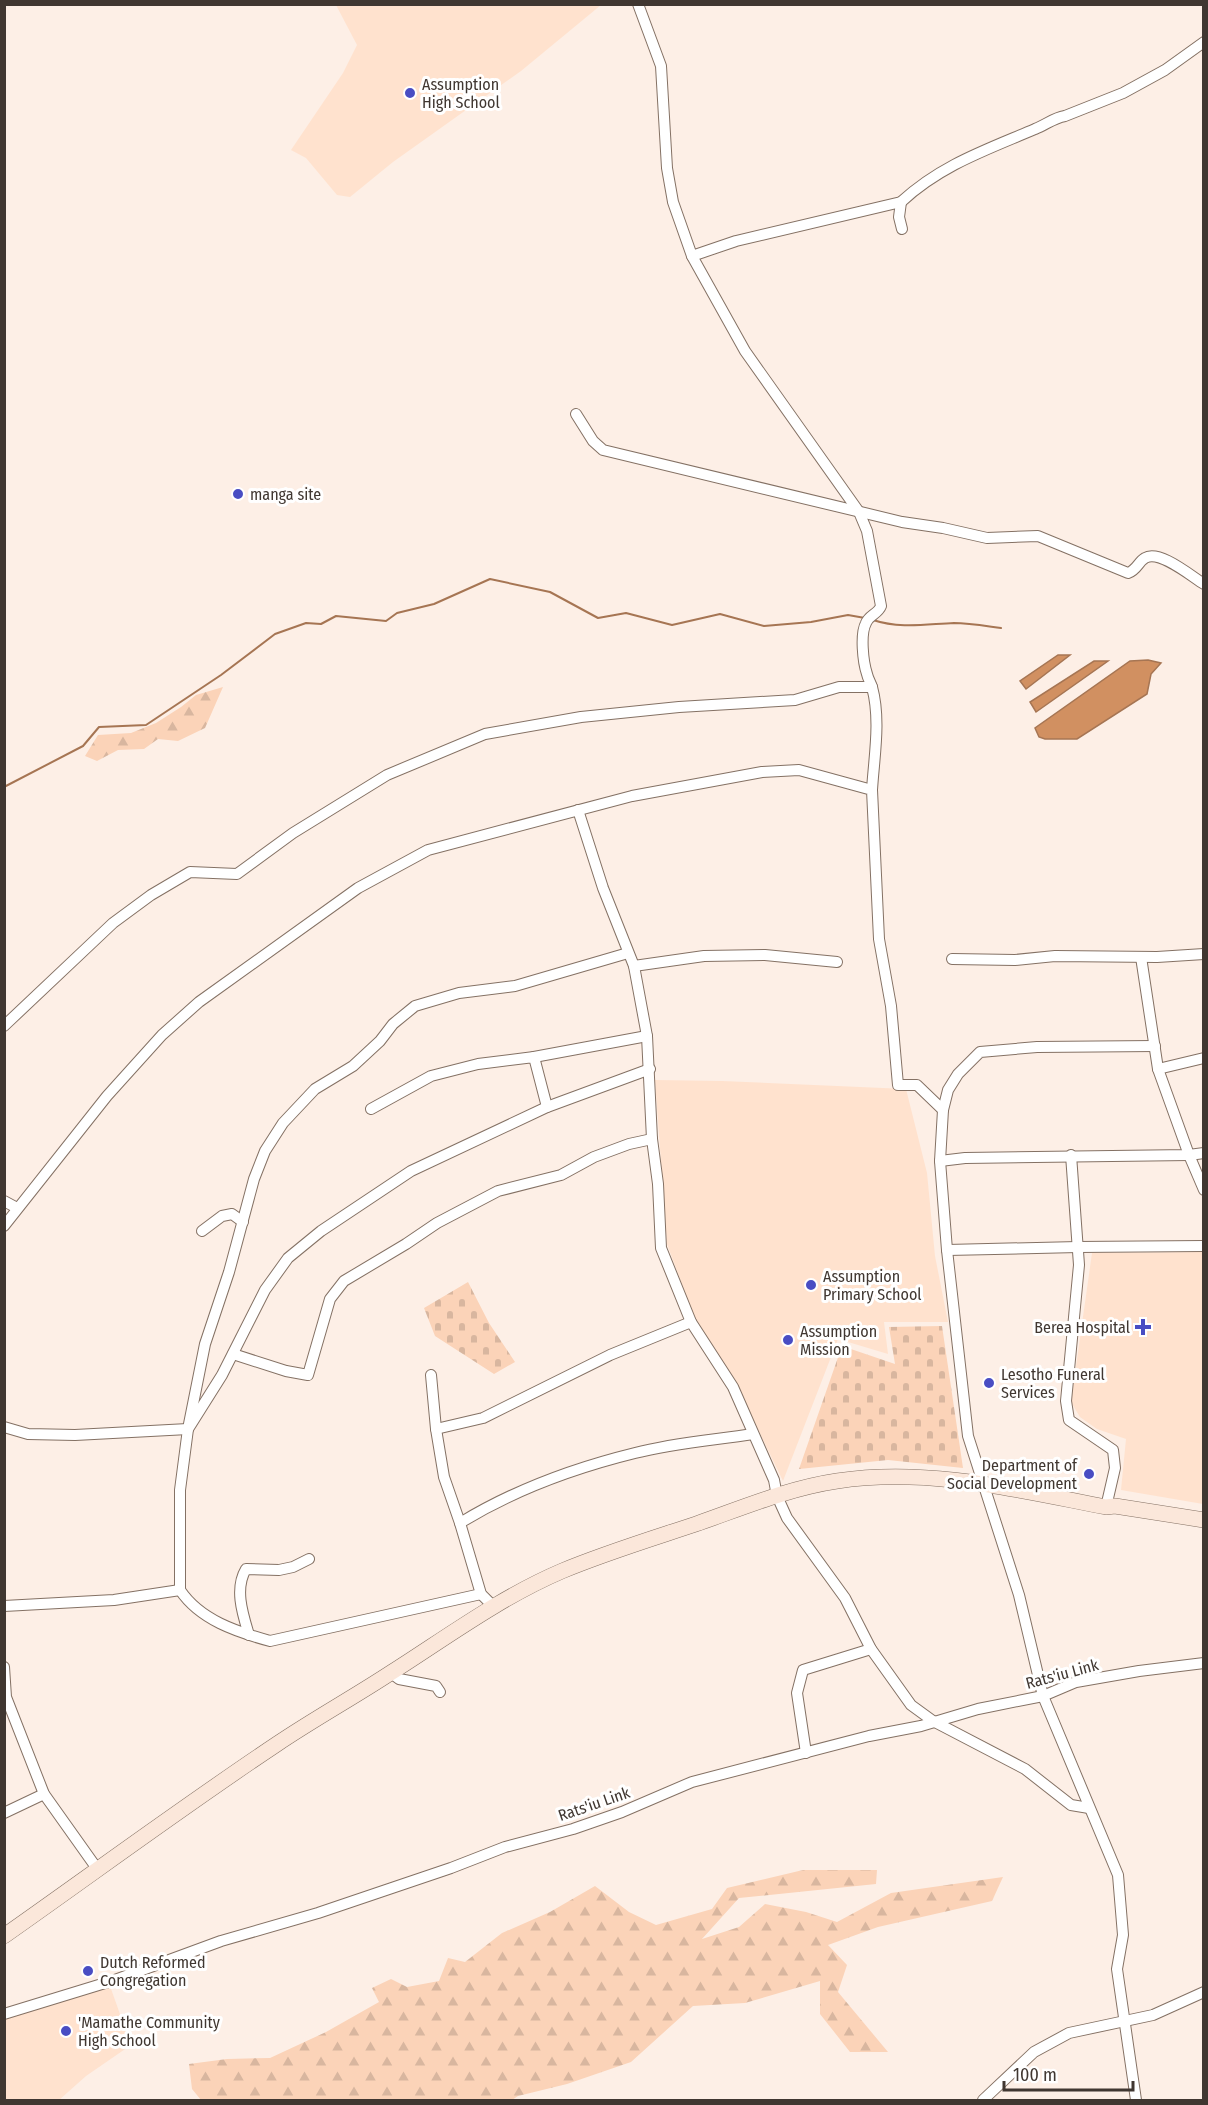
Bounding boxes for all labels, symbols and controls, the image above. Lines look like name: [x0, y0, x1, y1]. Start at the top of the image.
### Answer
place label: Assumption High School: [422, 75, 500, 112]
marker: Assumption High School: [403, 86, 417, 100]
place label: manga site: [250, 485, 321, 504]
marker: manga site: [231, 487, 245, 501]
place label: Assumption Primary School: [823, 1267, 922, 1304]
marker: Assumption Primary School: [804, 1278, 818, 1292]
place label: Berea Hospital: [1034, 1318, 1130, 1337]
marker: Berea Hospital: [1134, 1318, 1152, 1336]
place label: Assumption Mission: [800, 1322, 877, 1359]
marker: Assumption Mission: [781, 1333, 795, 1347]
place label: Lesotho Funeral Services: [1001, 1365, 1105, 1402]
marker: Lesotho Funeral Services: [982, 1376, 996, 1390]
place label: Department of Social Development: [947, 1456, 1078, 1493]
marker: Department of Social Development: [1082, 1467, 1096, 1481]
street label: Rats'iu Link: [1024, 1655, 1101, 1693]
street label: Rats'iu Link: [556, 1783, 633, 1825]
place label: Dutch Reformed Congregation: [100, 1953, 206, 1990]
marker: Dutch Reformed Congregation: [81, 1964, 95, 1978]
place label: 'Mamathe Community High School: [78, 2013, 221, 2050]
marker: 'Mamathe Community High School: [59, 2024, 73, 2038]
scale bar: [1004, 2054, 1133, 2092]
text: 100 m: [1013, 2064, 1057, 2086]

